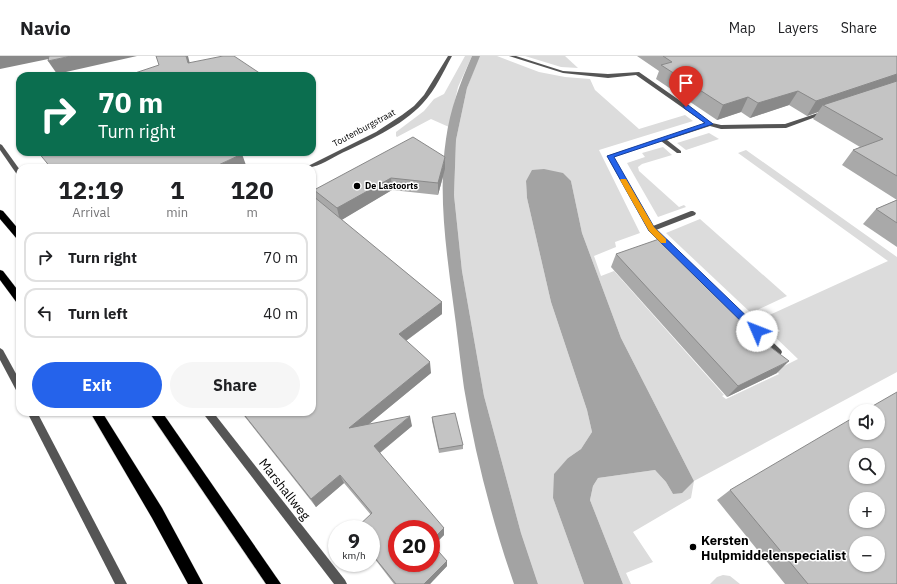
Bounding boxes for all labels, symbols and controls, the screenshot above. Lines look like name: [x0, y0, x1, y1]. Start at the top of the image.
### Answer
text: Navio: [20, 16, 71, 40]
text: Map: [729, 19, 756, 37]
text: Layers: [778, 19, 819, 37]
text: Share: [841, 19, 877, 37]
pin: [669, 66, 703, 107]
icon: arrive: [675, 72, 697, 94]
text: 70 m: [98, 84, 163, 121]
icon: right: [32, 88, 84, 140]
street label: Toutenburgstraat: [330, 106, 397, 149]
text: Turn right: [98, 120, 176, 143]
text: 12:19: [58, 174, 124, 206]
text: 1: [170, 174, 184, 206]
text: 120: [230, 174, 274, 206]
place label: De Lastoorts: [365, 180, 419, 191]
marker: De Lastoorts: [352, 181, 362, 191]
text: Arrival: [72, 204, 110, 221]
text: min: [166, 204, 188, 221]
text: m: [246, 204, 258, 221]
icon: right: [34, 246, 56, 268]
text: Turn right: [68, 248, 137, 267]
text: 70 m: [263, 248, 298, 267]
icon: left: [34, 302, 56, 324]
text: Turn left: [68, 304, 128, 323]
text: 40 m: [263, 304, 298, 323]
position arrow: [736, 310, 778, 352]
button: Exit: [32, 362, 162, 408]
button: Share: [170, 362, 300, 408]
map controls: [849, 404, 885, 572]
button: sound: [849, 404, 885, 440]
button: search: [849, 448, 885, 484]
street label: Marshallweg: [255, 455, 314, 524]
button: +: [849, 492, 885, 528]
speed limit sign: 20: [388, 520, 440, 572]
text: 9: [348, 527, 360, 554]
place label: Kersten Hulpmiddelenspecialist: [701, 532, 846, 564]
button: −: [849, 536, 885, 572]
marker: Kersten Hulpmiddelenspecialist: [688, 542, 698, 552]
text: km/h: [342, 549, 366, 562]

